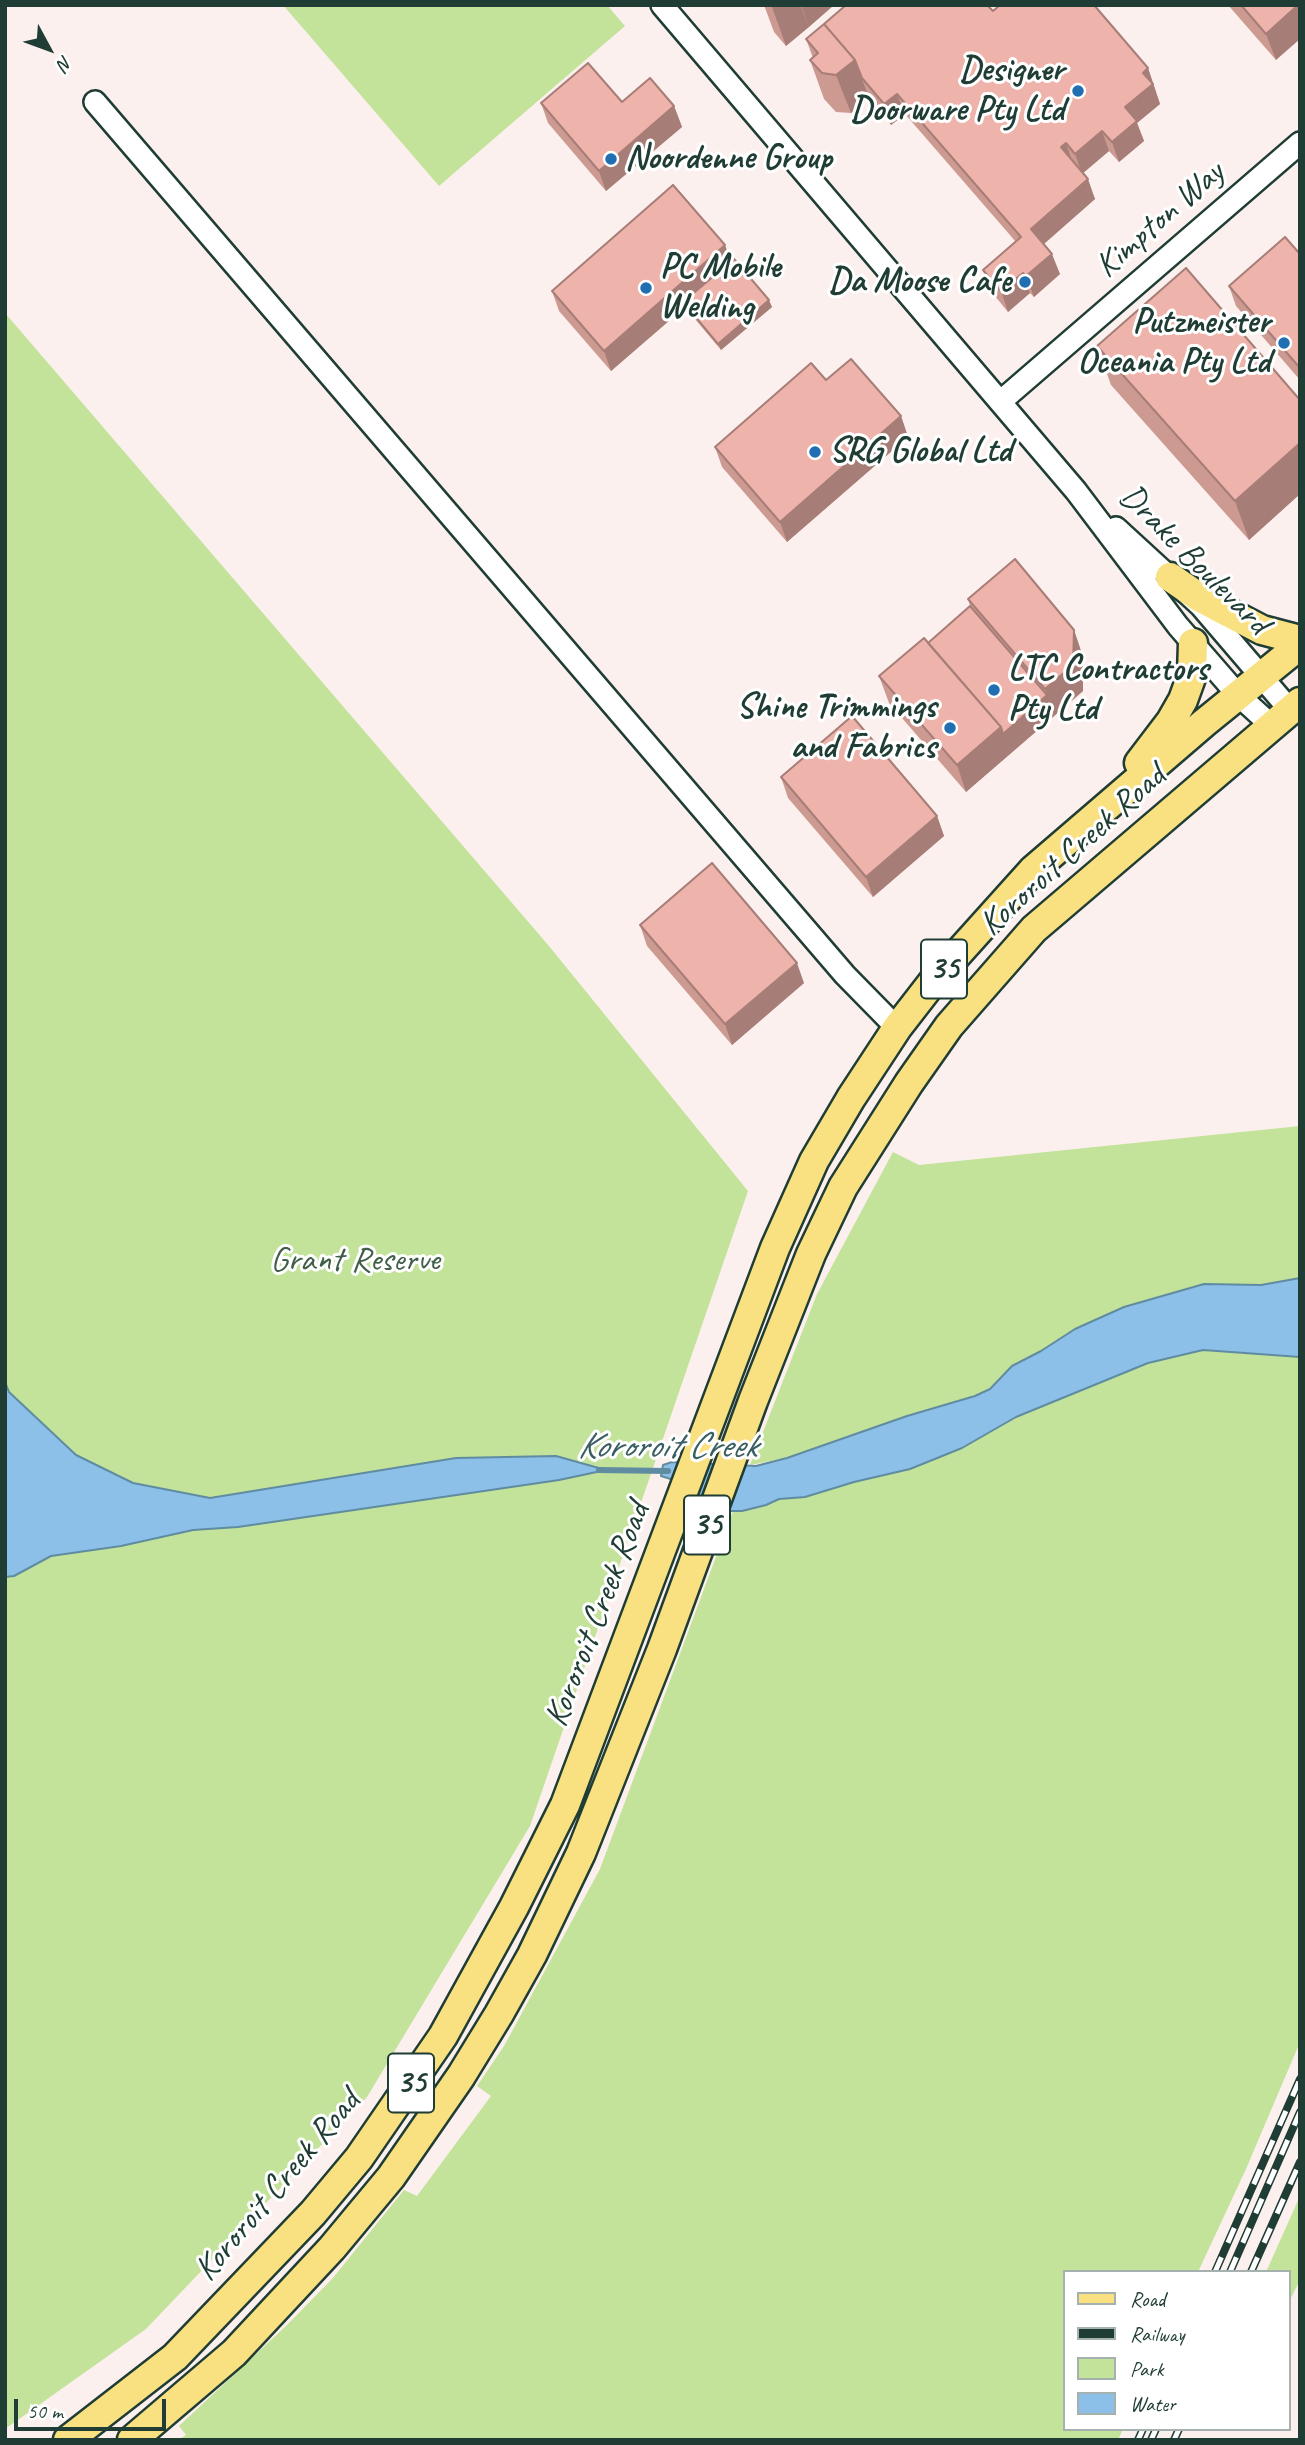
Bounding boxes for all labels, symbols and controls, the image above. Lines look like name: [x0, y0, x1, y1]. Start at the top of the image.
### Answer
north arrow: [14, 14, 84, 84]
text: N: [52, 50, 78, 75]
place label: Designer Doorware Pty Ltd: [850, 50, 1064, 132]
marker: Designer Doorware Pty Ltd: [1070, 83, 1086, 99]
place label: Noordenne Group: [625, 138, 831, 180]
marker: Noordenne Group: [603, 151, 619, 167]
street label: Kimpton Way: [1087, 153, 1233, 287]
place label: PC Mobile Welding: [660, 247, 781, 329]
place label: Da Moose Cafe: [829, 261, 1011, 303]
marker: Da Moose Cafe: [1017, 274, 1033, 290]
marker: PC Mobile Welding: [638, 280, 654, 296]
place label: Putzmeister Oceania Pty Ltd: [1077, 302, 1270, 384]
marker: Putzmeister Oceania Pty Ltd: [1276, 335, 1292, 351]
place label: SRG Global Ltd: [829, 431, 1011, 473]
marker: SRG Global Ltd: [807, 444, 823, 460]
street label: Drake Boulevard: [1110, 476, 1278, 644]
place label: LTC Contractors Pty Ltd: [1008, 649, 1208, 731]
marker: LTC Contractors Pty Ltd: [986, 682, 1002, 698]
place label: Shine Trimmings and Fabrics: [736, 687, 936, 769]
marker: Shine Trimmings and Fabrics: [942, 720, 958, 736]
street label: Kororoit Creek Road: [971, 756, 1175, 946]
road number: 35: [921, 939, 967, 998]
park label: Grant Reserve: [270, 1240, 440, 1282]
water label: Kororoit Creek: [578, 1425, 756, 1469]
road number: 35: [684, 1496, 730, 1554]
street label: Kororoit Creek Road: [536, 1497, 660, 1733]
road number: 35: [388, 2054, 434, 2112]
street label: Kororoit Creek Road: [186, 2082, 370, 2290]
legend: [1064, 2270, 1291, 2431]
text: Road: [1130, 2286, 1165, 2312]
text: Railway: [1130, 2321, 1184, 2347]
text: Park: [1130, 2356, 1163, 2382]
scale bar: [18, 2386, 170, 2430]
text: Water: [1130, 2391, 1176, 2417]
text: 50 m: [27, 2398, 63, 2424]

